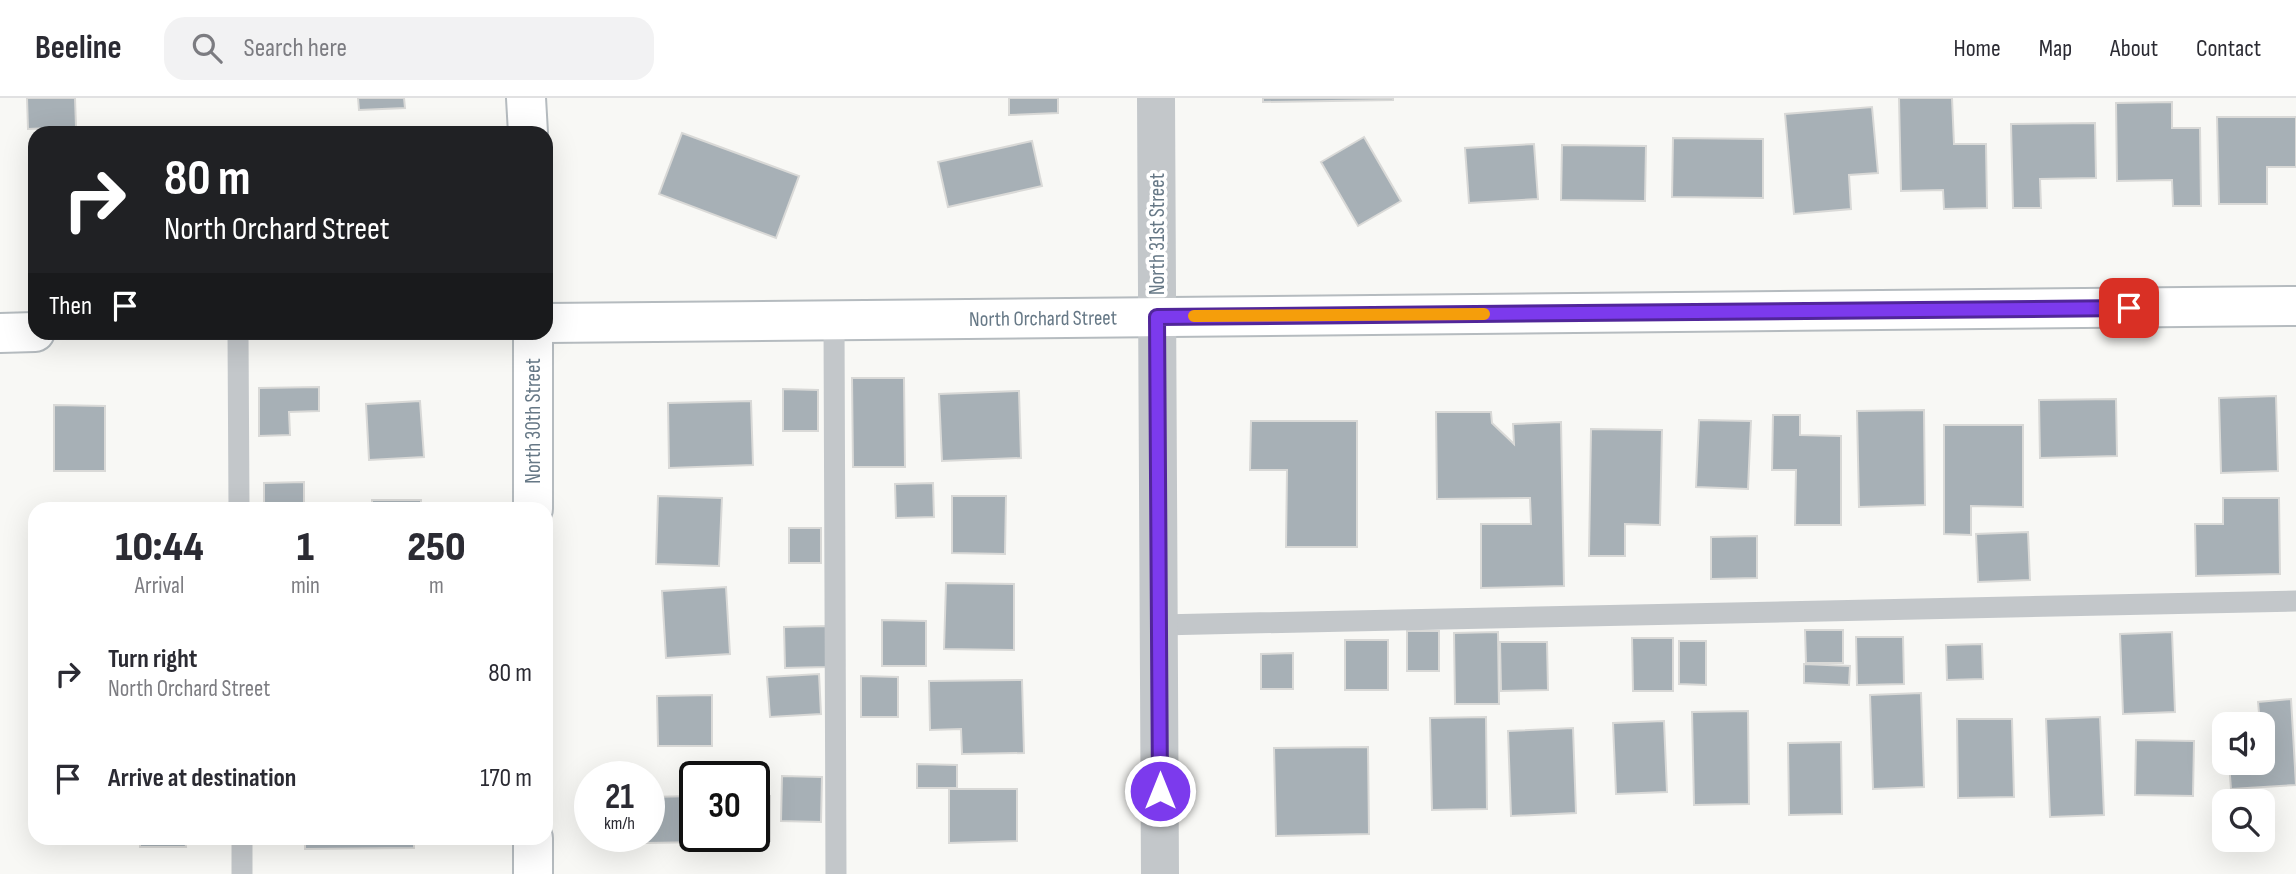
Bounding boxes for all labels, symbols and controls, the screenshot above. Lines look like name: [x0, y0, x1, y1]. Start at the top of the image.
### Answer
search box: [164, 17, 654, 80]
text: Beeline: [35, 28, 122, 68]
icon: search: [188, 29, 226, 67]
text: Search here: [244, 33, 347, 64]
text: Home: [1953, 34, 2001, 63]
text: Map: [2039, 34, 2072, 63]
text: About: [2110, 34, 2158, 63]
text: Contact: [2196, 34, 2261, 63]
text: 80 m: [164, 150, 251, 209]
icon: right: [49, 154, 140, 245]
street label: North 31st Street: [1145, 173, 1170, 295]
text: North Orchard Street: [164, 210, 390, 249]
pin: [2099, 278, 2159, 338]
icon: arrive: [106, 287, 144, 325]
icon: arrive: [2110, 289, 2148, 327]
text: Then: [49, 291, 92, 322]
street label: North Orchard Street: [969, 305, 1117, 331]
street label: North 30th Street: [521, 358, 546, 484]
text: 10:44: [115, 522, 204, 573]
text: 1: [297, 522, 314, 573]
text: 250: [407, 522, 466, 573]
text: Arrival: [135, 572, 184, 600]
text: min: [291, 572, 320, 600]
text: m: [429, 572, 444, 600]
text: Turn right: [108, 644, 197, 675]
icon: right: [49, 655, 87, 693]
text: 80 m: [488, 658, 532, 689]
text: North Orchard Street: [108, 675, 270, 703]
map controls: [2212, 712, 2275, 852]
button: sound: [2212, 712, 2275, 775]
position arrow: [1123, 754, 1197, 828]
icon: arrive: [49, 760, 87, 798]
speed limit sign: 30: [679, 761, 770, 852]
text: Arrive at destination: [108, 763, 296, 794]
text: 170 m: [480, 763, 532, 794]
text: 21: [605, 776, 634, 819]
button: search: [2212, 789, 2275, 852]
text: km/h: [604, 813, 635, 834]

